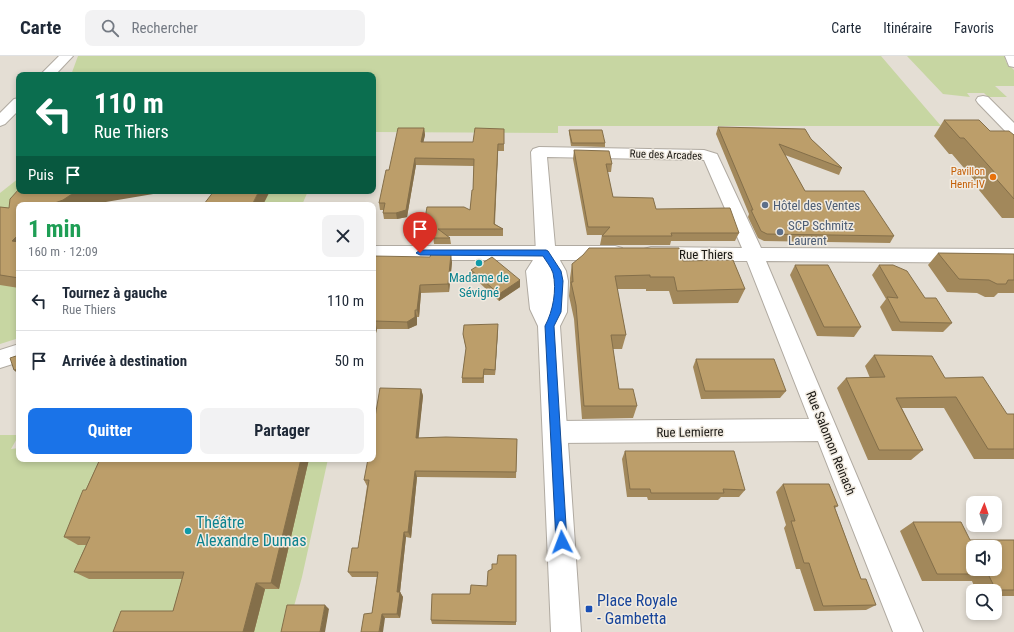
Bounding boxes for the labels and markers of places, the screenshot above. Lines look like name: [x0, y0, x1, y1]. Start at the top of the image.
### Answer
place label: Pavillon Henri-IV: [950, 165, 985, 191]
marker: Pavillon Henri-IV: [988, 172, 998, 182]
place label: Hôtel des Ventes: [773, 198, 860, 213]
marker: Hôtel des Ventes: [760, 200, 770, 210]
pin: [403, 212, 437, 253]
place label: SCP Schmitz Laurent: [788, 218, 854, 248]
marker: SCP Schmitz Laurent: [775, 227, 785, 237]
marker: Madame de Sévigné: [474, 258, 484, 268]
place label: Madame de Sévigné: [449, 270, 509, 300]
place label: Théâtre Alexandre Dumas: [196, 513, 307, 550]
marker: Théâtre Alexandre Dumas: [183, 526, 193, 536]
place label: Place Royale - Gambetta: [597, 591, 678, 628]
marker: Place Royale - Gambetta: [584, 604, 594, 614]

